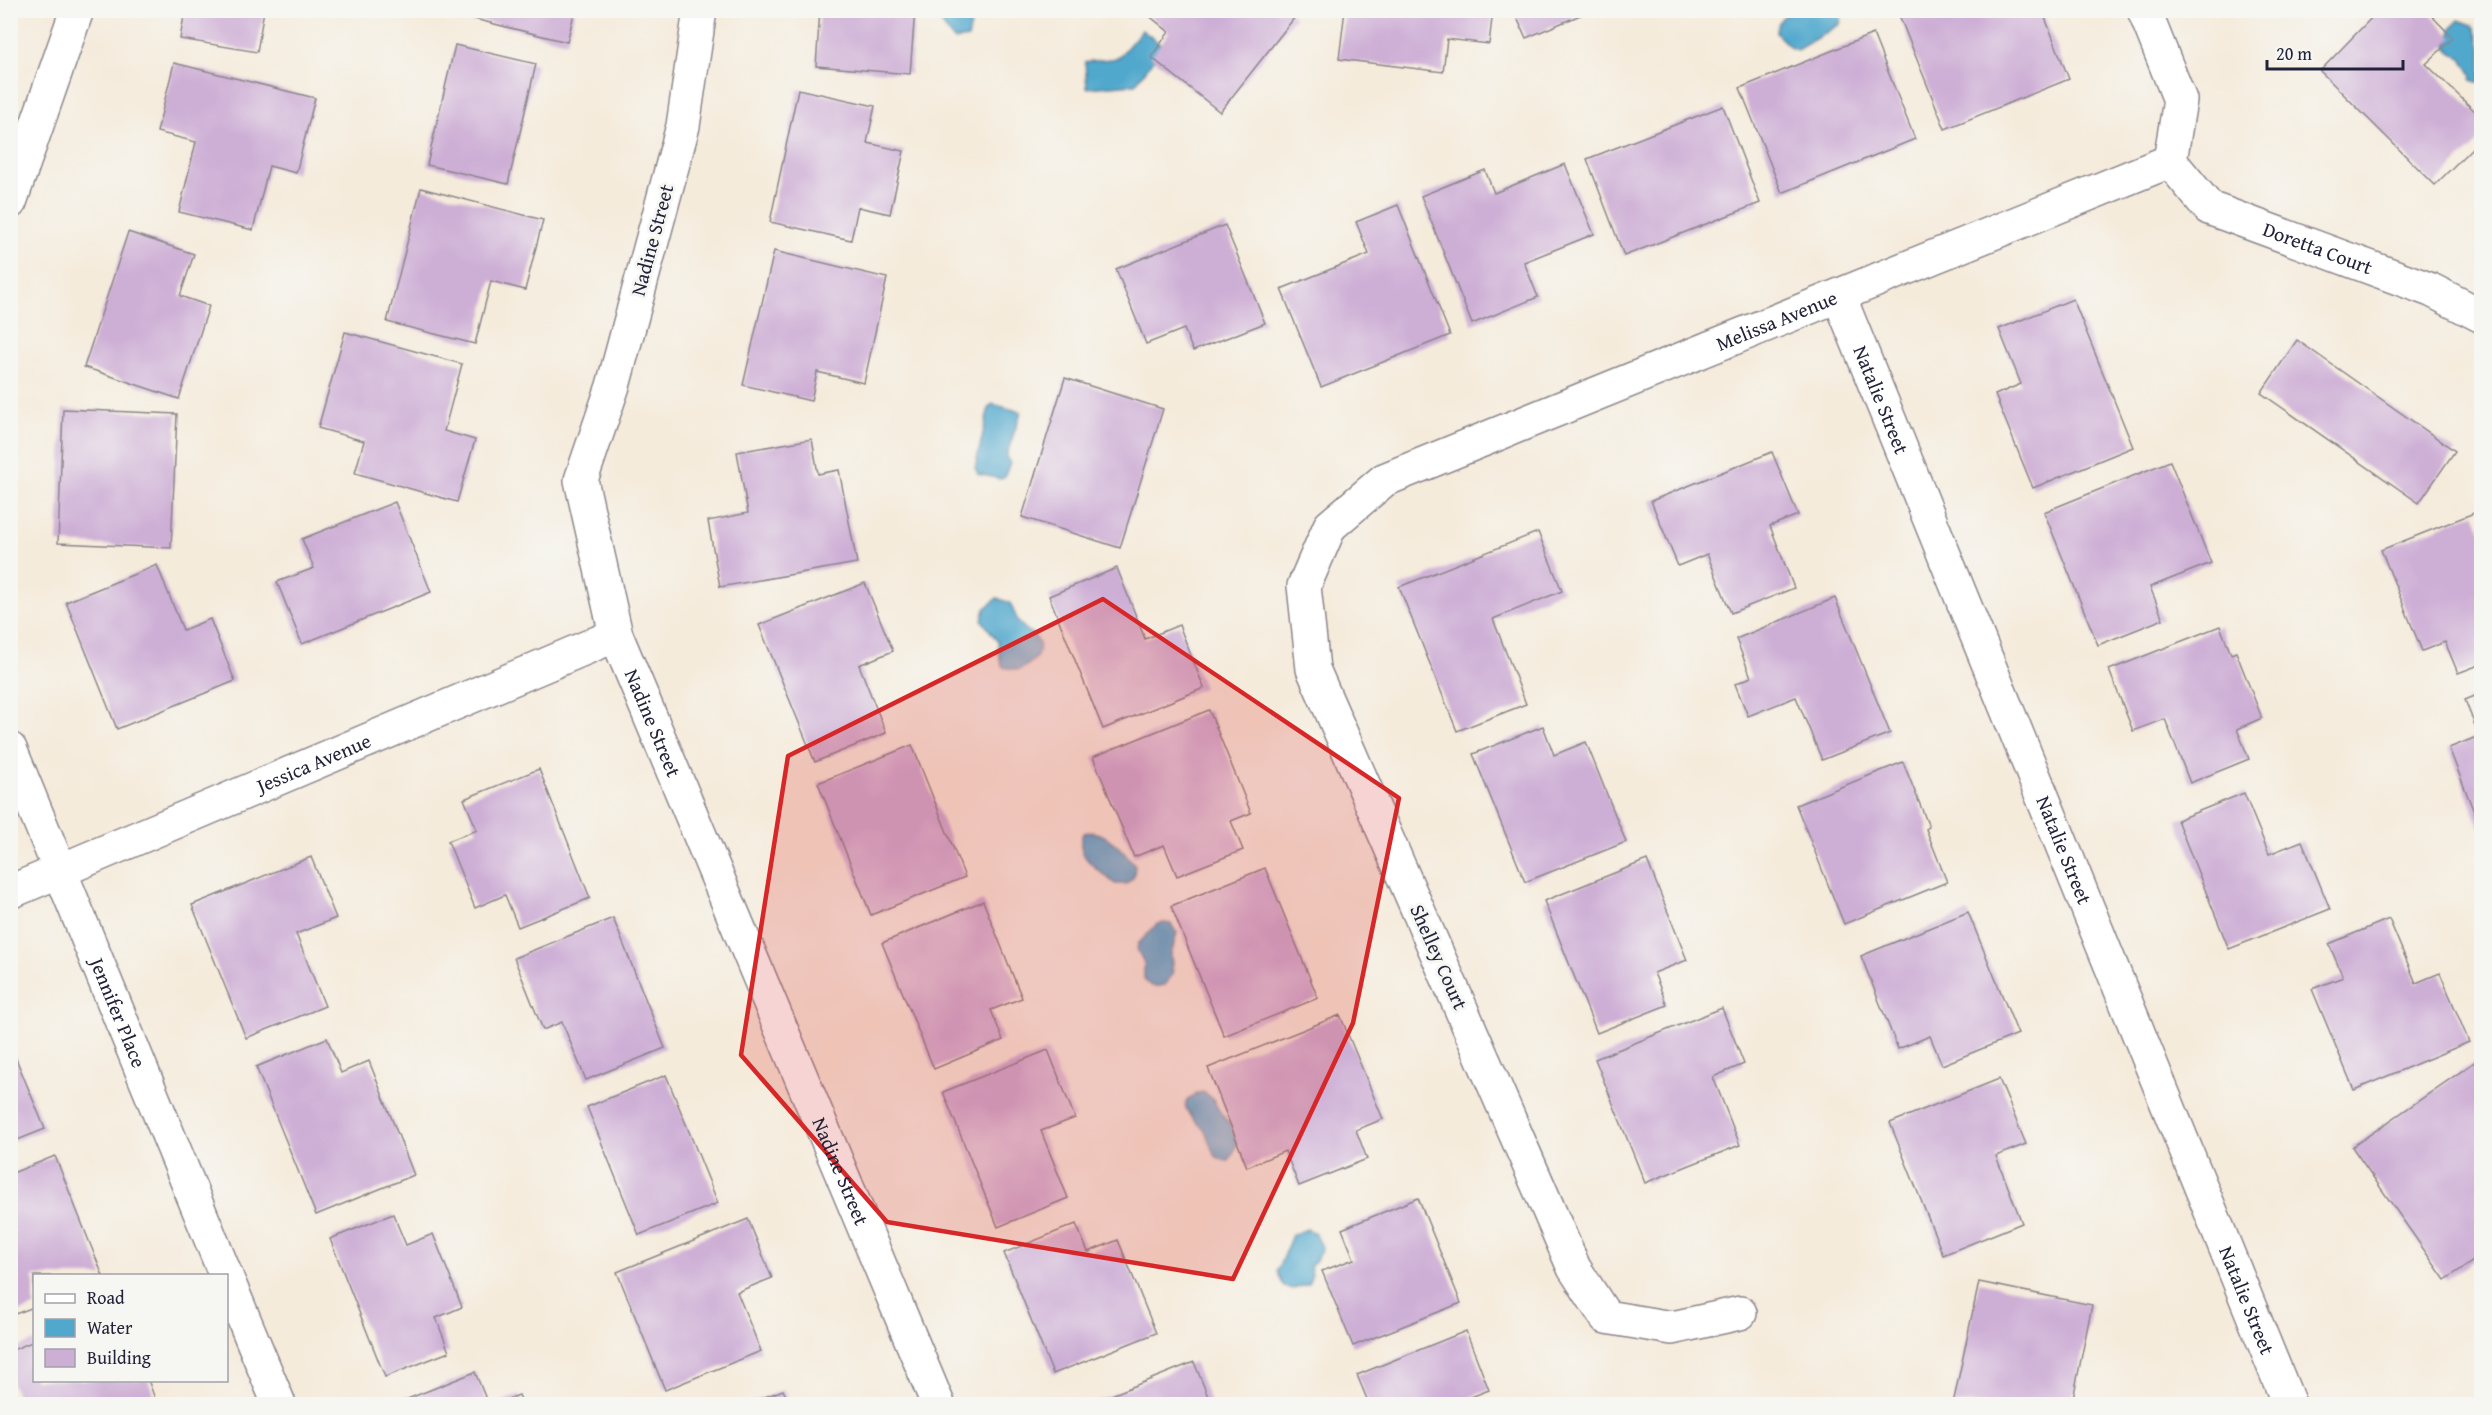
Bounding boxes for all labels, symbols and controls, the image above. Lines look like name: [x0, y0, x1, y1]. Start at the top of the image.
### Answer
scale bar: [2267, 33, 2404, 71]
text: 20 m: [2276, 40, 2312, 67]
street label: Nadine Street: [623, 181, 680, 299]
street label: Doretta Court: [2259, 214, 2377, 281]
street label: Melissa Avenue: [1712, 283, 1841, 358]
street label: Natalie Street: [1847, 341, 1917, 458]
street label: Nadine Street: [618, 664, 689, 781]
street label: Jessica Avenue: [249, 726, 375, 801]
street label: Natalie Street: [2029, 791, 2100, 908]
street label: Shelley Court: [1403, 899, 1476, 1014]
street label: Jennifer Place: [82, 950, 154, 1072]
street label: Nadine Street: [805, 1113, 876, 1229]
street label: Natalie Street: [2212, 1242, 2282, 1359]
legend: [33, 1274, 228, 1382]
text: Road: [87, 1284, 125, 1311]
text: Water: [87, 1314, 133, 1341]
text: Building: [87, 1344, 151, 1371]

